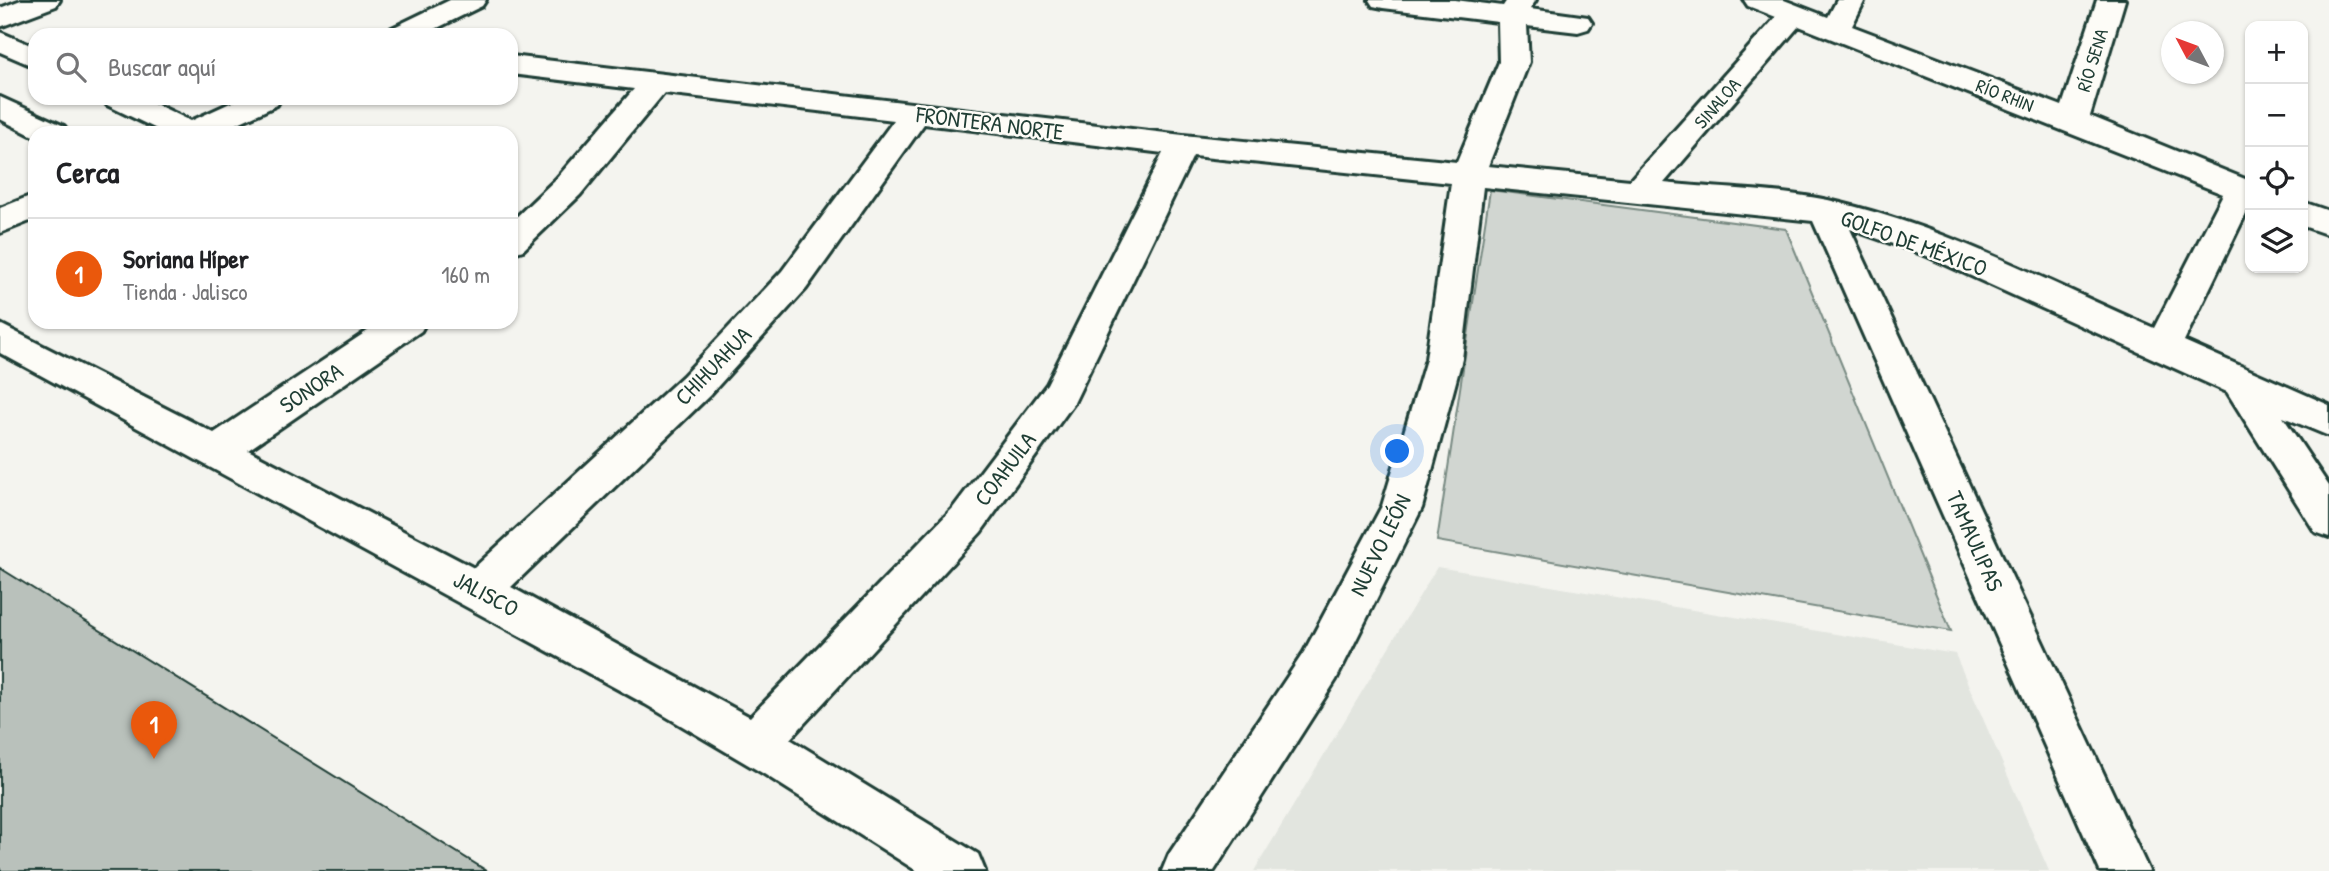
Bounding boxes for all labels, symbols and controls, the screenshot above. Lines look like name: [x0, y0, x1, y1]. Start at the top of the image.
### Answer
north arrow: [2161, 21, 2224, 84]
map controls: [2245, 21, 2308, 273]
button: +: [2245, 21, 2308, 84]
street label: RÍO SENA: [2070, 25, 2114, 95]
search box: [28, 28, 518, 105]
icon: search: [52, 48, 90, 86]
text: Buscar aquí: [108, 49, 216, 84]
street label: SINALOA: [1688, 72, 1746, 134]
street label: RÍO RHIN: [1972, 72, 2038, 118]
button: −: [2245, 84, 2308, 147]
street label: FRONTERA NORTE: [914, 98, 1066, 147]
button: locate: [2245, 147, 2308, 210]
text: Cerca: [56, 152, 119, 192]
street label: GOLFO DE MÉXICO: [1837, 202, 1992, 283]
button: layers: [2245, 210, 2308, 273]
text: Soriana Híper: [123, 241, 249, 276]
text: 1: [75, 259, 83, 290]
text: 160 m: [441, 259, 490, 290]
text: Tienda · Jalisco: [123, 276, 247, 307]
street label: CHIHUAHUA: [667, 320, 758, 412]
street label: SONORA: [273, 355, 348, 420]
street label: COAHUILA: [967, 425, 1043, 512]
your location: [1380, 434, 1414, 468]
street label: TAMAULIPAS: [1940, 486, 2011, 596]
street label: NUEVO LEÓN: [1342, 489, 1418, 601]
street label: JALISCO: [448, 564, 524, 624]
pin: 1: [131, 701, 177, 759]

